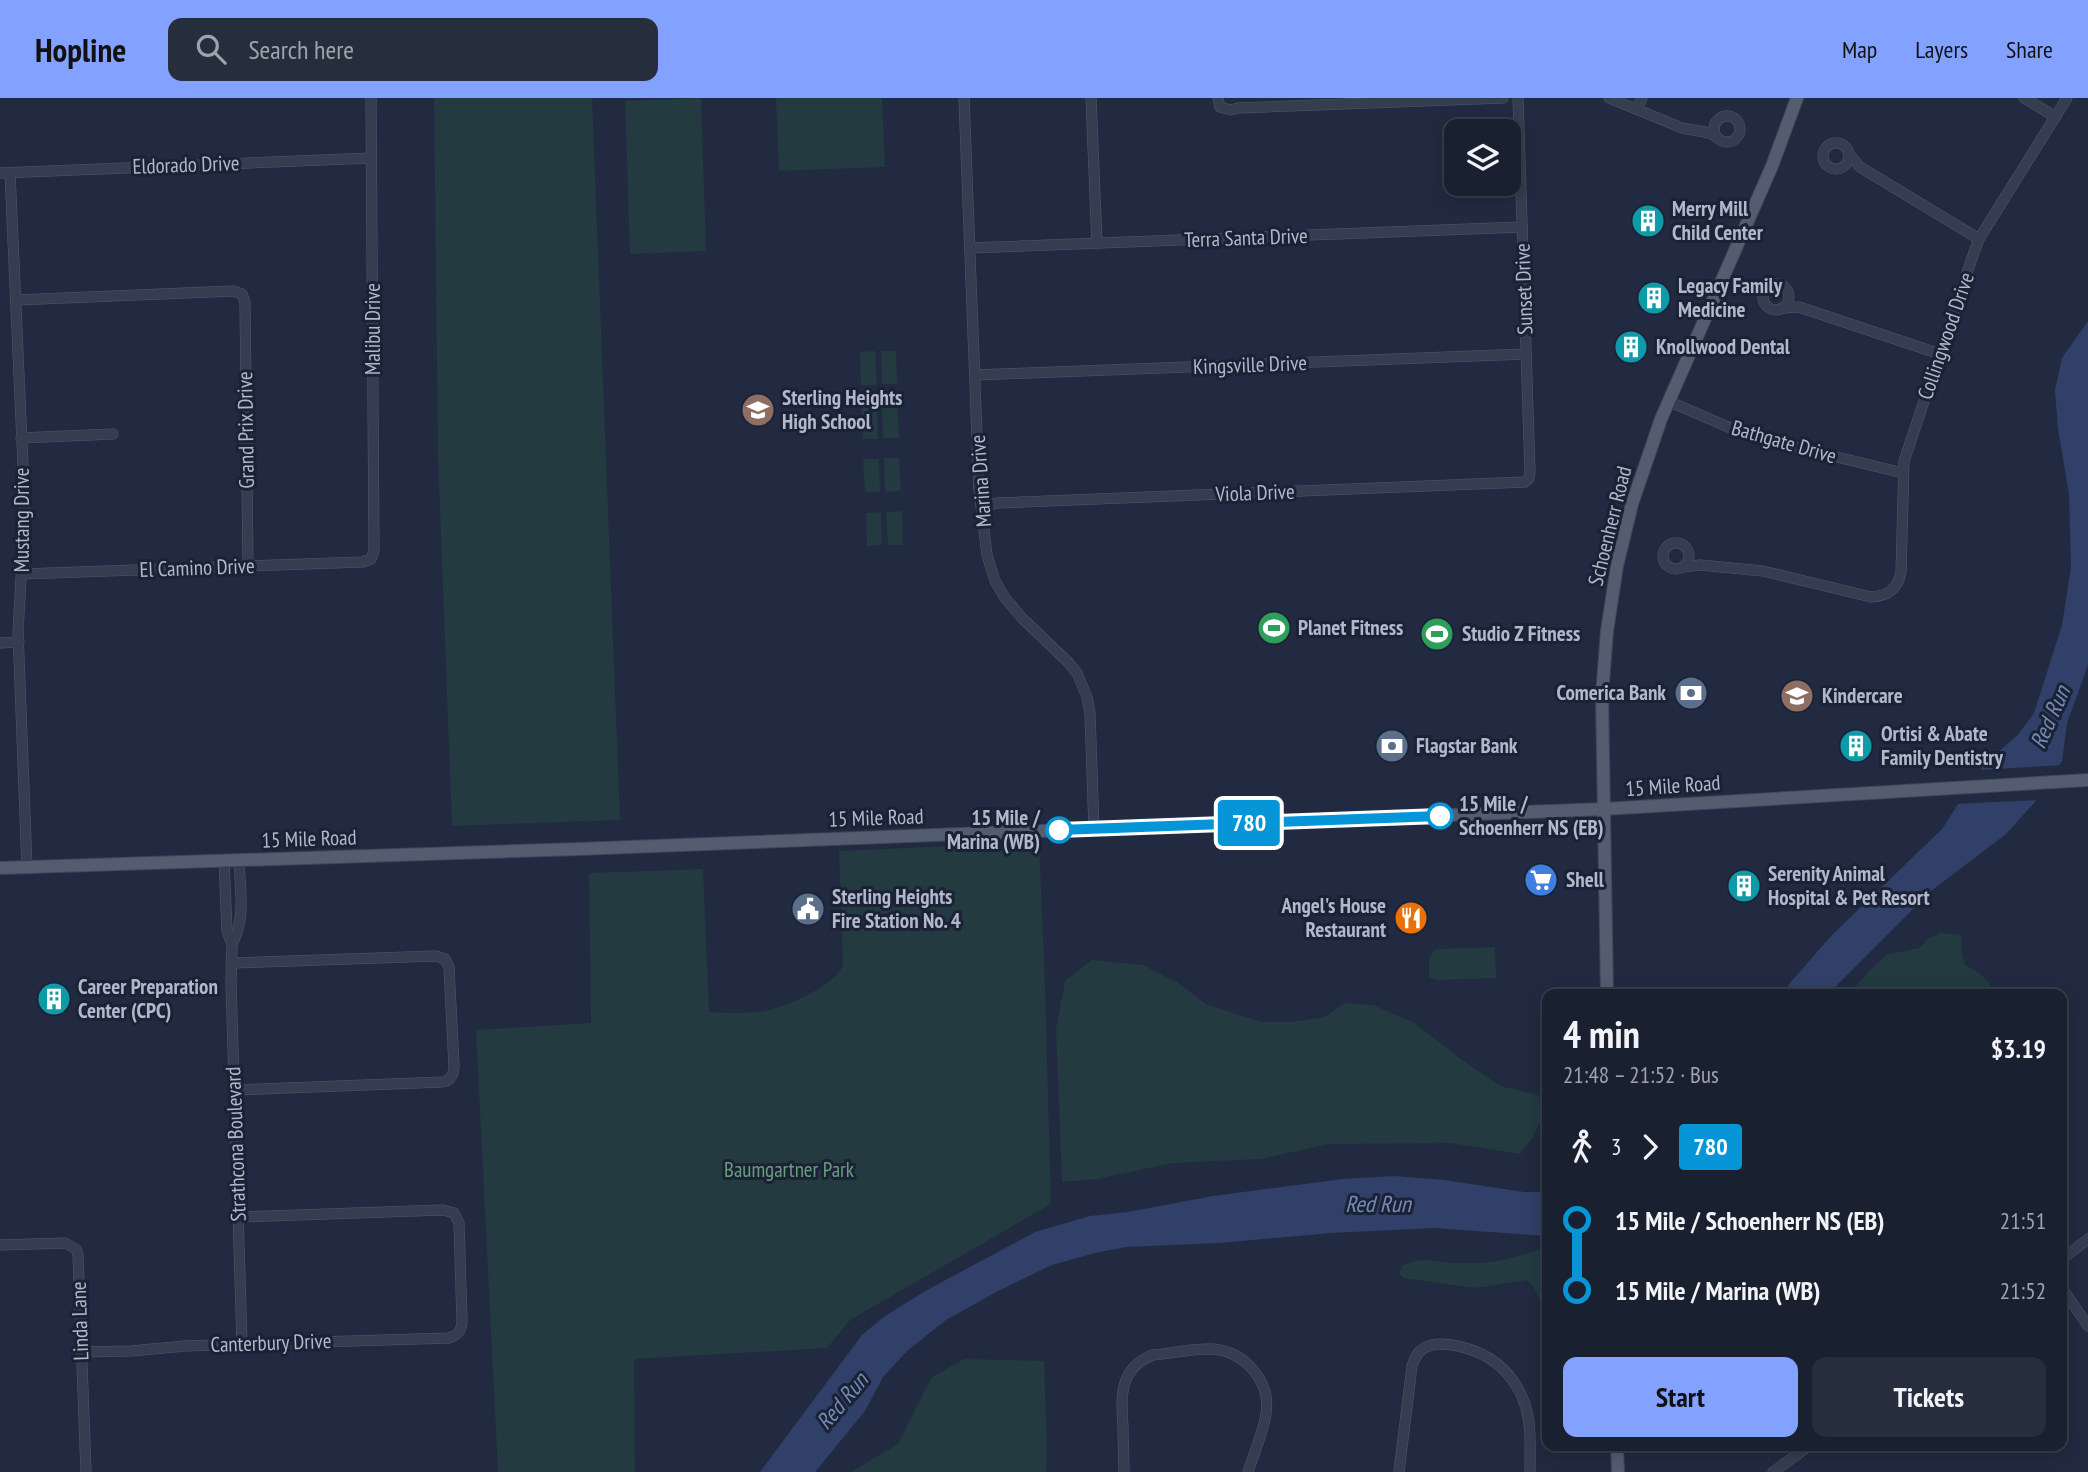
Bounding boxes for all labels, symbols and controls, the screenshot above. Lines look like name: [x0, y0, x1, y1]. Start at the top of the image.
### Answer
search box: [168, 18, 658, 81]
text: Hopline: [35, 28, 126, 71]
icon: search: [192, 30, 230, 68]
text: Search here: [248, 33, 354, 66]
text: Map: [1842, 34, 1877, 65]
text: Layers: [1915, 34, 1968, 65]
text: Share: [2006, 34, 2053, 65]
map controls: [1444, 119, 1521, 196]
button: layers: [1444, 119, 1521, 196]
street label: Eldorado Drive: [132, 149, 240, 180]
place label: Merry Mill Child Center: [1672, 195, 1764, 246]
building icon: Merry Mill Child Center: [1629, 202, 1667, 240]
street label: Terra Santa Drive: [1184, 222, 1308, 253]
street label: Sunset Drive: [1508, 243, 1539, 335]
street label: Collingwood Drive: [1911, 269, 1980, 403]
place label: Legacy Family Medicine: [1678, 272, 1783, 323]
building icon: Legacy Family Medicine: [1635, 279, 1673, 317]
street label: Malibu Drive: [359, 283, 386, 375]
building icon: Knollwood Dental: [1612, 328, 1650, 366]
place label: Knollwood Dental: [1656, 333, 1791, 360]
street label: Kingsville Drive: [1193, 349, 1307, 380]
street label: Grand Prix Drive: [231, 371, 260, 489]
place label: Sterling Heights High School: [782, 384, 902, 435]
school or university icon: Sterling Heights High School: [739, 391, 777, 429]
street label: Bathgate Drive: [1729, 414, 1840, 469]
street label: Marina Drive: [964, 434, 997, 528]
street label: Schoenherr Road: [1582, 463, 1637, 589]
street label: Mustang Drive: [8, 468, 35, 572]
street label: Viola Drive: [1214, 478, 1295, 507]
street label: El Camino Drive: [139, 552, 255, 583]
sports icon: Planet Fitness: [1255, 609, 1293, 647]
place label: Planet Fitness: [1298, 614, 1403, 641]
sports icon: Studio Z Fitness: [1418, 615, 1456, 653]
place label: Studio Z Fitness: [1462, 620, 1580, 647]
bank icon: Comerica Bank: [1672, 674, 1710, 712]
school or university icon: Kindercare: [1778, 677, 1816, 715]
place label: Comerica Bank: [1557, 679, 1666, 706]
water label: Red Run: [2023, 679, 2077, 753]
place label: Kindercare: [1822, 682, 1903, 709]
place label: Ortisi & Abate Family Dentistry: [1881, 720, 2003, 771]
bank icon: Flagstar Bank: [1373, 727, 1411, 765]
building icon: Ortisi & Abate Family Dentistry: [1837, 727, 1875, 765]
place label: Flagstar Bank: [1416, 732, 1518, 759]
street label: 15 Mile Road: [1625, 769, 1721, 802]
place label: 15 Mile / Schoenherr NS (EB): [1459, 790, 1604, 841]
line badge: 780: [1209, 800, 1289, 846]
street label: 15 Mile Road: [828, 802, 924, 833]
marker: 15 Mile / Schoenherr NS (EB): [1427, 803, 1453, 829]
place label: 15 Mile / Marina (WB): [947, 804, 1041, 855]
text: 780: [1232, 807, 1266, 838]
marker: 15 Mile / Marina (WB): [1046, 817, 1072, 843]
street label: 15 Mile Road: [261, 823, 357, 854]
place label: Serenity Animal Hospital & Pet Resort: [1768, 860, 1930, 911]
supermarket icon: Shell: [1522, 861, 1560, 899]
place label: Shell: [1566, 866, 1605, 893]
building icon: Serenity Animal Hospital & Pet Resort: [1725, 867, 1763, 905]
place label: Sterling Heights Fire Station No. 4: [832, 883, 961, 934]
public building icon: Sterling Heights Fire Station No. 4: [789, 890, 827, 928]
place label: Angel's House Restaurant: [1281, 892, 1386, 943]
restaurant icon: Angel's House Restaurant: [1392, 899, 1430, 937]
place label: Career Preparation Center (CPC): [78, 973, 218, 1024]
building icon: Career Preparation Center (CPC): [35, 980, 73, 1018]
text: 4 min: [1563, 1009, 1640, 1058]
text: $3.19: [1991, 1032, 2046, 1065]
text: 21:48 – 21:52 · Bus: [1563, 1060, 1719, 1089]
street label: Strathcona Boulevard: [219, 1066, 252, 1222]
icon: walk: [1563, 1128, 1601, 1166]
icon: forward: [1631, 1128, 1669, 1166]
text: 780: [1693, 1131, 1728, 1162]
text: 3: [1611, 1132, 1621, 1161]
park label: Baumgartner Park: [724, 1156, 854, 1183]
water label: Red Run: [1345, 1189, 1413, 1218]
text: 15 Mile / Schoenherr NS (EB): [1615, 1204, 1885, 1237]
text: 21:51: [2000, 1206, 2046, 1235]
text: 15 Mile / Marina (WB): [1615, 1274, 1821, 1307]
text: 21:52: [2000, 1276, 2046, 1305]
street label: Linda Lane: [65, 1281, 94, 1361]
street label: Canterbury Drive: [210, 1327, 332, 1358]
button: Start: [1563, 1357, 1798, 1437]
button: Tickets: [1812, 1357, 2046, 1437]
water label: Red Run: [809, 1365, 875, 1435]

